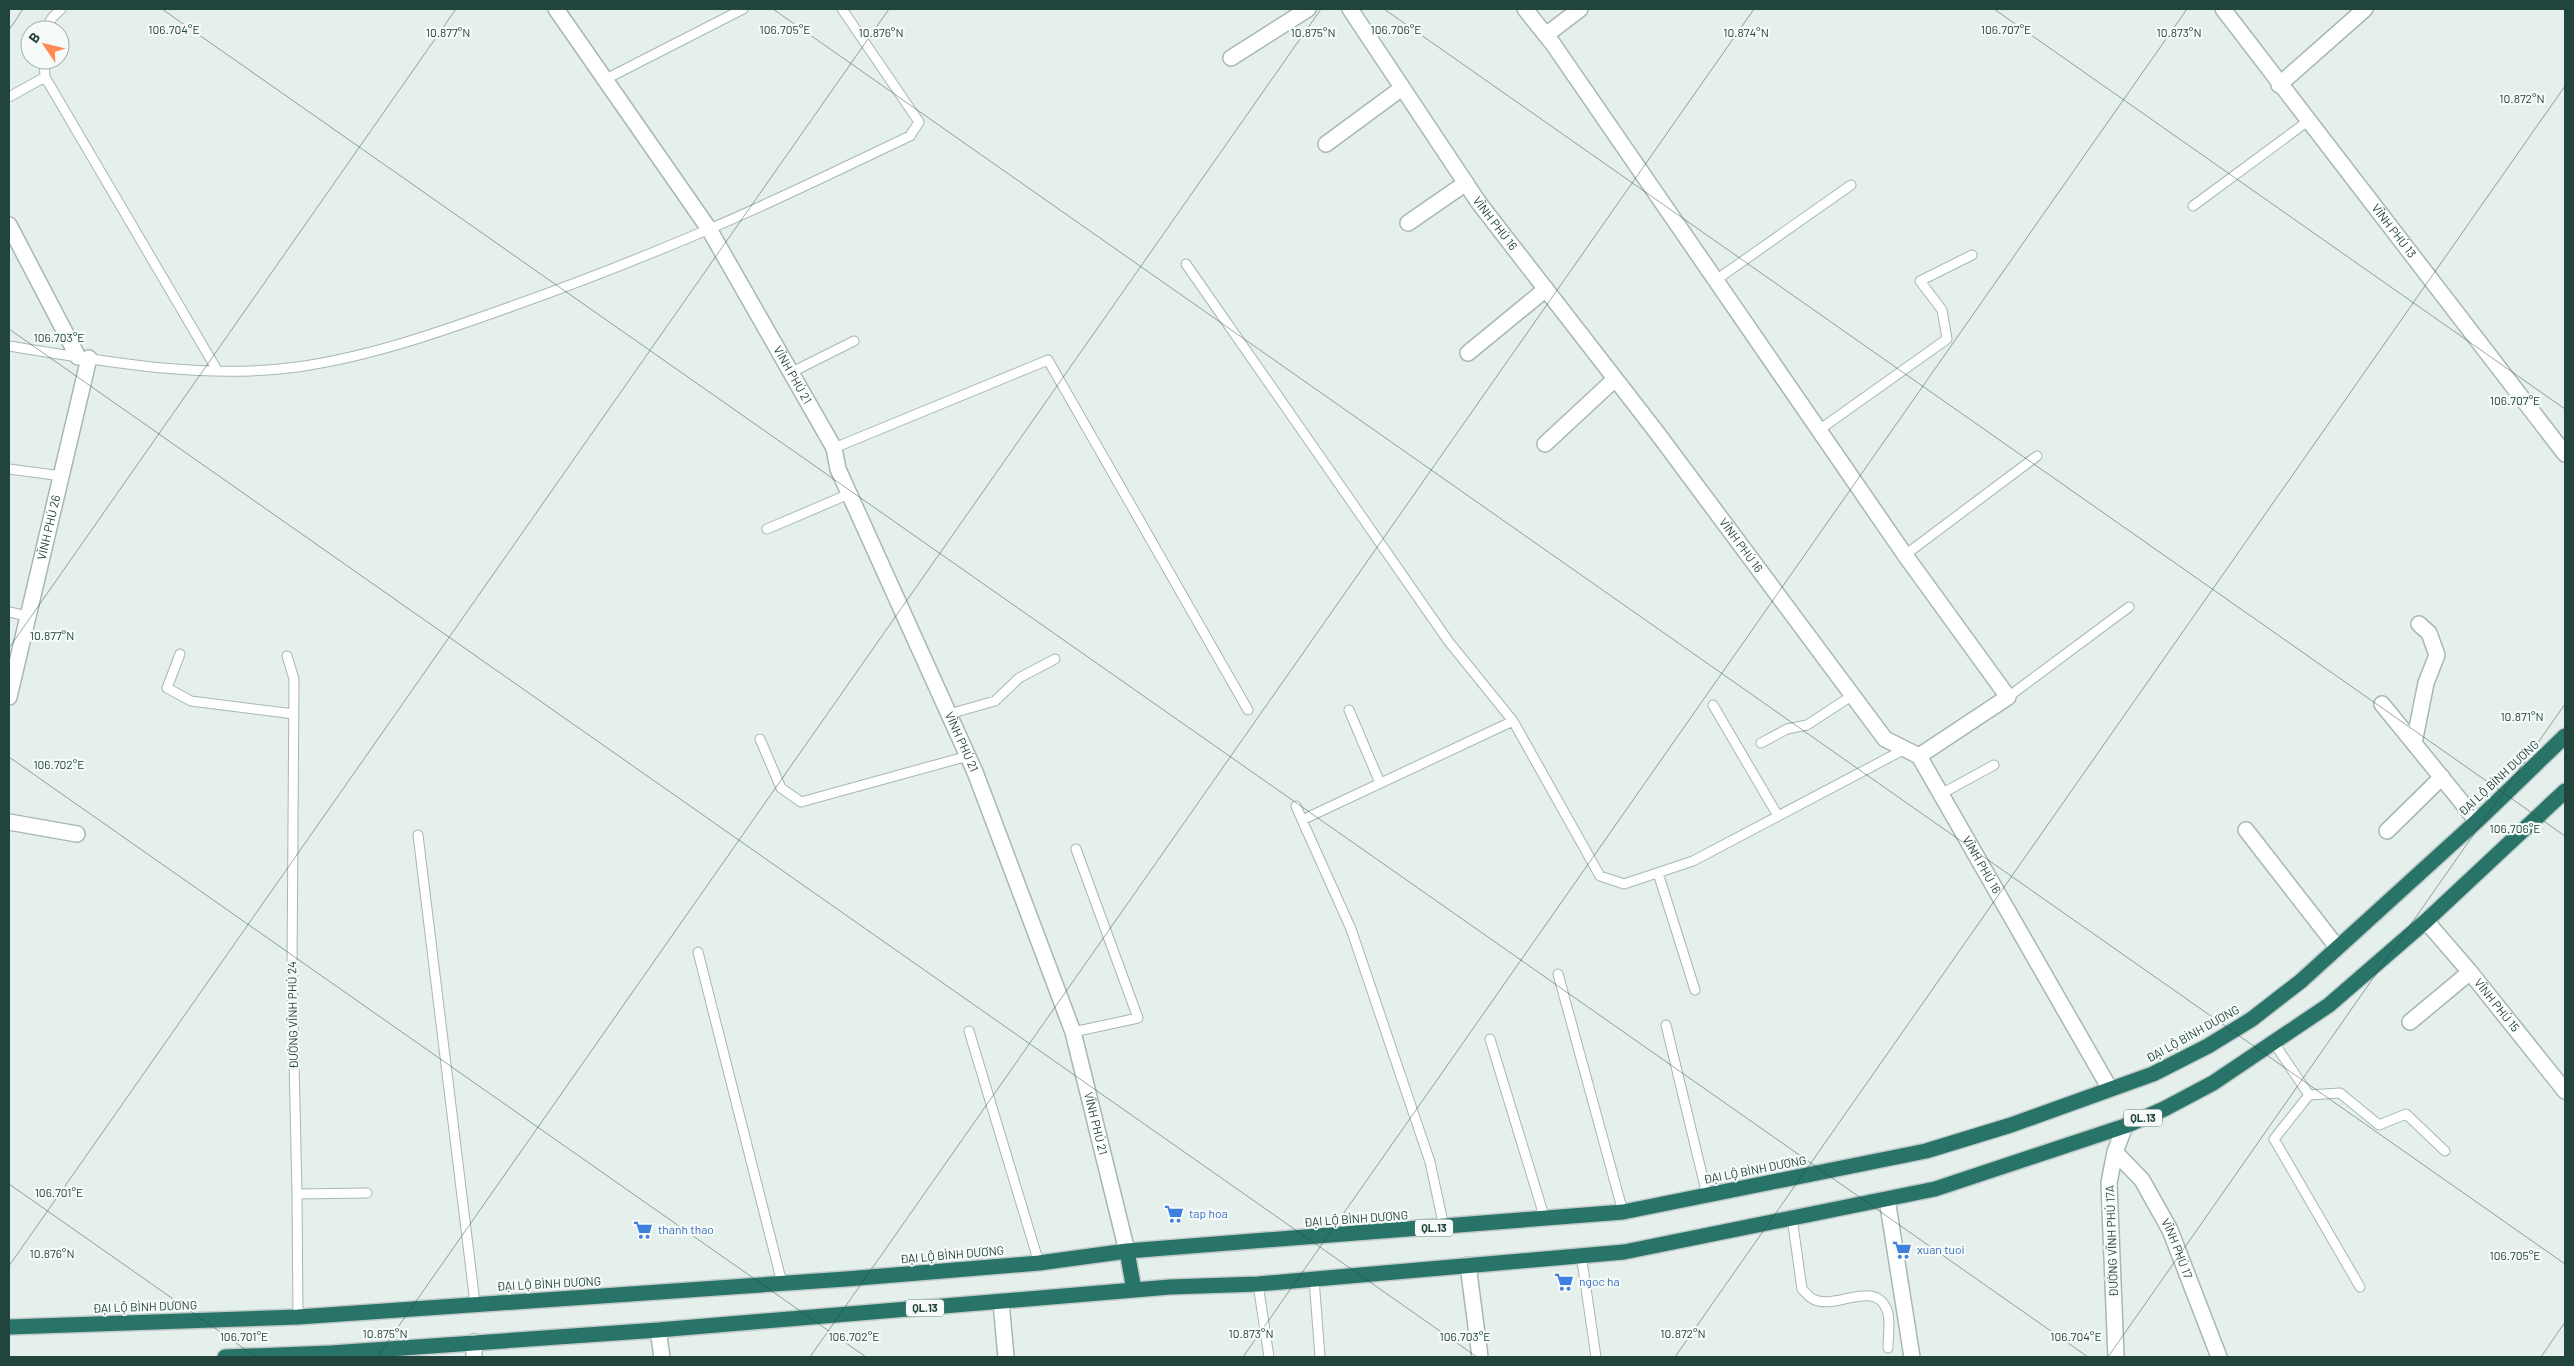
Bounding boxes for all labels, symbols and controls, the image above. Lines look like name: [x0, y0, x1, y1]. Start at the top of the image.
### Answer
north arrow: [20, 20, 70, 70]
text: 106.704°E: [148, 22, 200, 36]
text: 106.705°E: [760, 22, 810, 36]
text: 106.706°E: [1371, 22, 1421, 36]
text: 106.707°E: [1981, 22, 2031, 36]
text: 10.877°N: [426, 25, 470, 39]
text: 10.876°N: [858, 25, 904, 39]
text: 10.875°N: [1290, 25, 1336, 39]
text: 10.874°N: [1723, 25, 1769, 39]
text: 10.873°N: [2156, 25, 2202, 39]
text: B: [24, 29, 43, 46]
text: 10.872°N: [2499, 91, 2545, 105]
street label: VĨNH PHÚ 16: [1471, 194, 1521, 253]
street label: VĨNH PHÚ 13: [2369, 201, 2420, 260]
text: 106.703°E: [34, 330, 84, 344]
street label: VĨNH PHÚ 21: [771, 343, 815, 406]
text: 106.707°E: [2490, 393, 2540, 407]
street label: VĨNH PHÚ 26: [34, 494, 62, 561]
street label: VĨNH PHÚ 16: [1717, 515, 1766, 575]
text: 10.877°N: [30, 628, 74, 642]
street label: VĨNH PHÚ 21: [943, 709, 982, 774]
text: 10.871°N: [2500, 709, 2544, 723]
street label: ĐẠI LỘ BÌNH DƯƠNG: [2455, 737, 2541, 818]
text: 106.702°E: [33, 757, 85, 771]
text: 106.706°E: [2490, 821, 2540, 835]
street label: VĨNH PHÚ 16: [1960, 833, 2004, 896]
street label: ĐƯỜNG VĨNH PHÚ 24: [284, 961, 300, 1069]
street label: VĨNH PHÚ 15: [2472, 975, 2523, 1034]
street label: ĐẠI LỘ BÌNH DƯƠNG: [2144, 1002, 2242, 1065]
street label: VĨNH PHÚ 21: [1082, 1090, 1111, 1156]
road number: QL.13: [2124, 1110, 2162, 1126]
street label: ĐẠI LỘ BÌNH DƯƠNG: [1702, 1152, 1807, 1186]
text: 106.701°E: [35, 1185, 83, 1199]
street label: ĐƯỜNG VĨNH PHÚ 17A: [2102, 1185, 2120, 1297]
supermarket icon: tap hoa: [1163, 1203, 1185, 1225]
place label: tap hoa: [1189, 1206, 1228, 1220]
street label: ĐẠI LỘ BÌNH DƯƠNG: [1303, 1207, 1408, 1229]
street label: VĨNH PHÚ 17: [2159, 1216, 2196, 1281]
supermarket icon: thanh thao: [632, 1219, 654, 1241]
road number: QL.13: [1415, 1220, 1453, 1236]
place label: thanh thao: [658, 1222, 714, 1236]
supermarket icon: xuan tuoi: [1891, 1239, 1913, 1261]
street label: ĐẠI LỘ BÌNH DƯƠNG: [899, 1242, 1004, 1266]
place label: xuan tuoi: [1917, 1242, 1965, 1256]
text: 10.876°N: [29, 1246, 75, 1260]
text: 106.705°E: [2490, 1248, 2540, 1262]
supermarket icon: ngoc ha: [1553, 1271, 1575, 1293]
street label: ĐẠI LỘ BÌNH DƯƠNG: [496, 1273, 601, 1293]
place label: ngoc ha: [1579, 1274, 1620, 1288]
street label: ĐẠI LỘ BÌNH DƯƠNG: [93, 1297, 197, 1315]
road number: QL.13: [906, 1300, 944, 1316]
text: 10.875°N: [362, 1326, 408, 1340]
text: 10.873°N: [1228, 1326, 1274, 1340]
text: 10.872°N: [1660, 1326, 1706, 1340]
text: 106.701°E: [220, 1329, 268, 1343]
text: 106.702°E: [828, 1329, 880, 1343]
text: 106.703°E: [1440, 1329, 1490, 1343]
text: 106.704°E: [2050, 1329, 2102, 1343]

